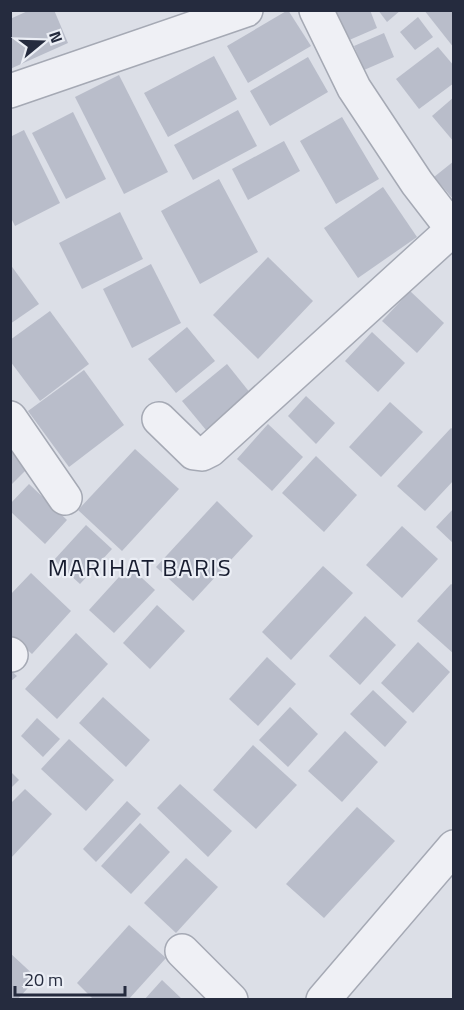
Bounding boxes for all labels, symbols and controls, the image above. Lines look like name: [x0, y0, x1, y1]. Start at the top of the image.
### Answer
north arrow: [12, 12, 72, 72]
text: N: [43, 28, 69, 46]
district label: MARIHAT BARIS: [48, 549, 232, 585]
scale bar: [15, 959, 124, 997]
text: 20 m: [24, 966, 63, 993]

